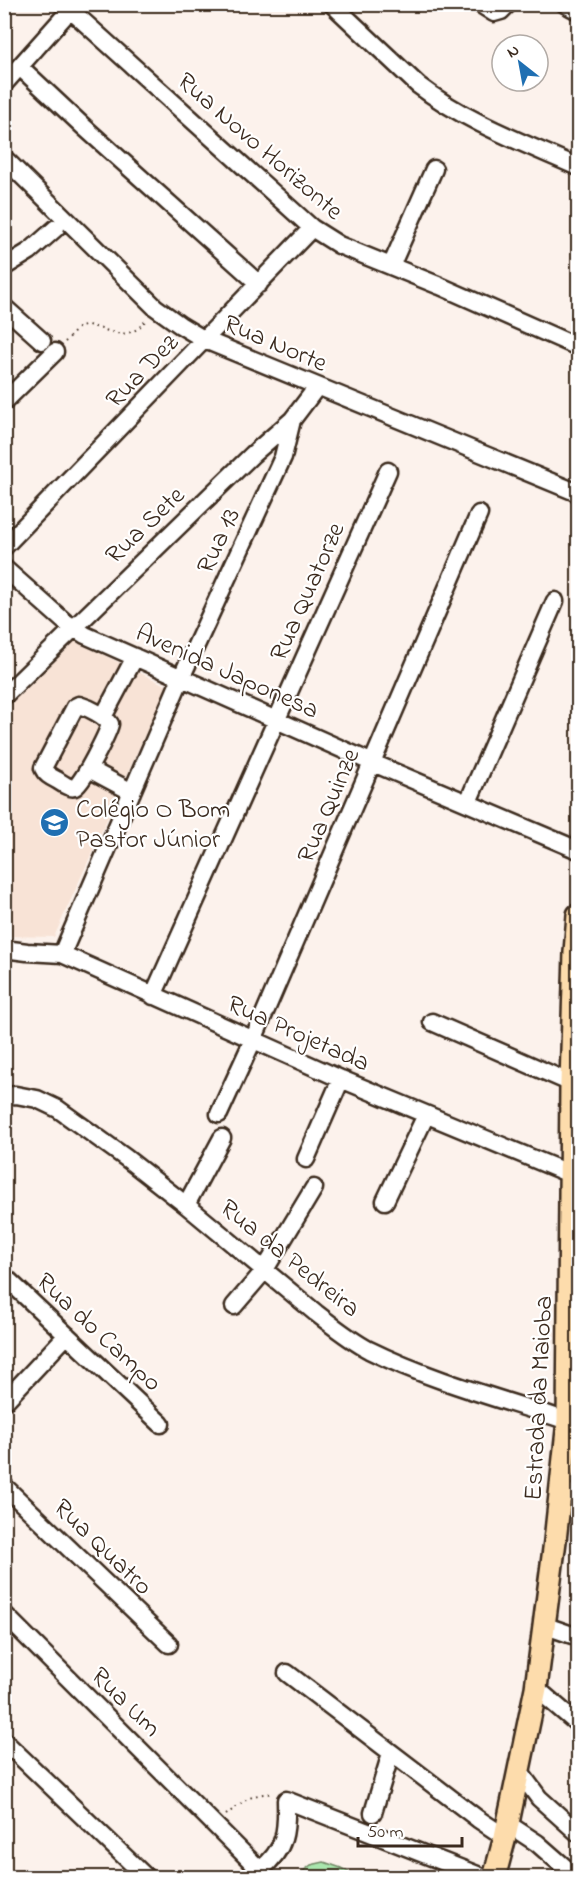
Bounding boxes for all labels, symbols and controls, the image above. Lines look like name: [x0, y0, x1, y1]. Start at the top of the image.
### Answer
north arrow: [490, 33, 550, 93]
text: N: [502, 39, 524, 65]
street label: Rua Novo Horizonte: [167, 64, 351, 231]
street label: Rua Norte: [217, 306, 333, 384]
street label: Rua Dez: [98, 326, 189, 418]
street label: Rua Sete: [97, 478, 195, 574]
street label: Rua 13: [188, 502, 251, 580]
street label: Rua Quatorze: [261, 517, 356, 668]
street label: Avenida Japonesa: [129, 615, 325, 730]
street label: Rua Quinze: [289, 743, 371, 869]
place label: Colégio O Bom Pastor Júnior: [76, 792, 230, 860]
school or university icon: Colégio O Bom Pastor Júnior: [39, 807, 71, 839]
street label: Rua Projetada: [220, 986, 375, 1083]
street label: Rua da Pedreira: [211, 1191, 368, 1328]
street label: Rua do Campo: [26, 1265, 170, 1402]
street label: Estrada da Maioba: [516, 1295, 564, 1502]
street label: Rua Quatro: [44, 1491, 160, 1605]
street label: Rua Um: [81, 1659, 169, 1747]
scale bar: [358, 1810, 462, 1848]
text: 50 m: [367, 1820, 404, 1846]

